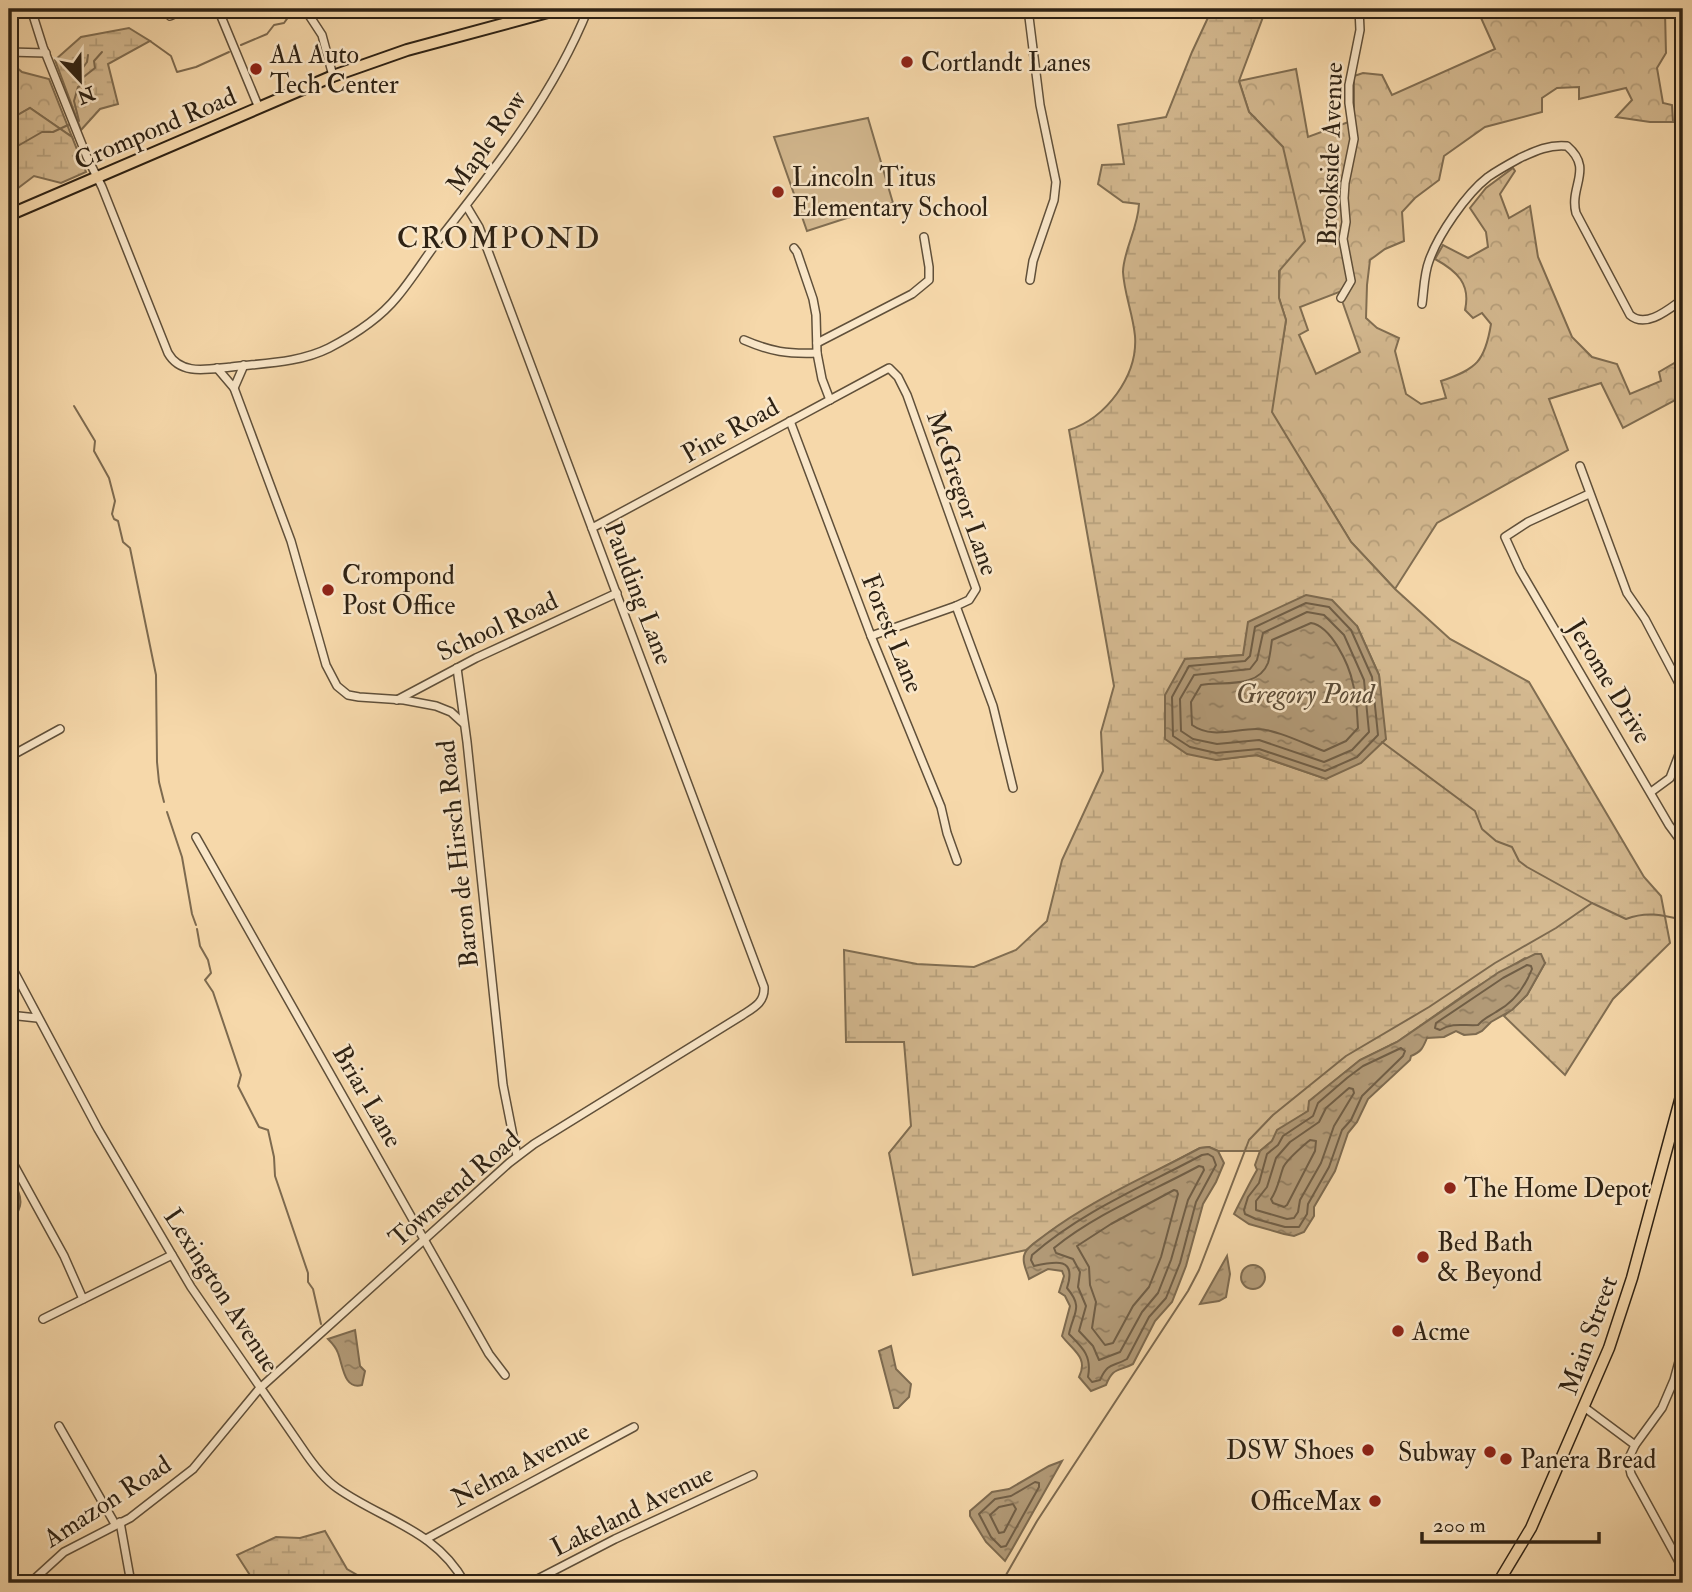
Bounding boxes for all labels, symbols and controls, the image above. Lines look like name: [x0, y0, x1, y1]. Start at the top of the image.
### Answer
place label: AA Auto Tech Center: [269, 39, 399, 101]
north arrow: [46, 46, 116, 116]
place label: Cortlandt Lanes: [921, 47, 1091, 79]
marker: Cortlandt Lanes: [899, 54, 915, 70]
marker: AA Auto Tech Center: [248, 61, 264, 77]
street label: Brookside Avenue: [1312, 62, 1350, 246]
street label: Crompond Road: [70, 80, 242, 178]
text: N: [73, 80, 99, 110]
street label: Maple Row: [440, 84, 535, 201]
place label: Lincoln Titus Elementary School: [792, 162, 989, 224]
marker: Lincoln Titus Elementary School: [770, 184, 786, 200]
district label: CROMPOND: [397, 220, 601, 257]
street label: Pine Road: [676, 391, 785, 471]
street label: McGregor Lane: [919, 407, 1005, 580]
street label: Paulding Lane: [596, 517, 680, 669]
place label: Crompond Post Office: [342, 560, 455, 622]
street label: Forest Lane: [854, 569, 930, 698]
marker: Crompond Post Office: [320, 582, 336, 598]
street label: School Road: [432, 585, 563, 669]
street label: Jerome Drive: [1559, 613, 1659, 749]
water label: Gregory Pond: [1236, 677, 1377, 712]
street label: Baron de Hirsch Road: [430, 738, 486, 969]
street label: Briar Lane: [325, 1040, 409, 1154]
street label: Townsend Road: [382, 1123, 527, 1254]
place label: The Home Depot: [1464, 1173, 1649, 1206]
marker: The Home Depot: [1442, 1180, 1458, 1196]
street label: Lexington Avenue: [156, 1202, 286, 1379]
place label: Bed Bath & Beyond: [1437, 1227, 1542, 1289]
marker: Bed Bath & Beyond: [1415, 1249, 1431, 1265]
street label: Main Street: [1553, 1272, 1625, 1399]
place label: Acme: [1411, 1316, 1470, 1348]
marker: Acme: [1390, 1323, 1406, 1339]
street label: Nelma Avenue: [446, 1415, 595, 1515]
place label: DSW Shoes: [1226, 1435, 1354, 1467]
place label: Subway: [1398, 1437, 1477, 1469]
marker: DSW Shoes: [1360, 1442, 1376, 1458]
marker: Subway: [1482, 1444, 1498, 1460]
place label: Panera Bread: [1520, 1444, 1656, 1476]
street label: Amazon Road: [37, 1449, 178, 1555]
marker: Panera Bread: [1498, 1451, 1514, 1467]
street label: Lakeland Avenue: [546, 1458, 719, 1564]
place label: OfficeMax: [1250, 1486, 1361, 1518]
marker: OfficeMax: [1367, 1493, 1383, 1509]
scale bar: [1422, 1501, 1599, 1545]
text: 200 m: [1433, 1512, 1486, 1539]

